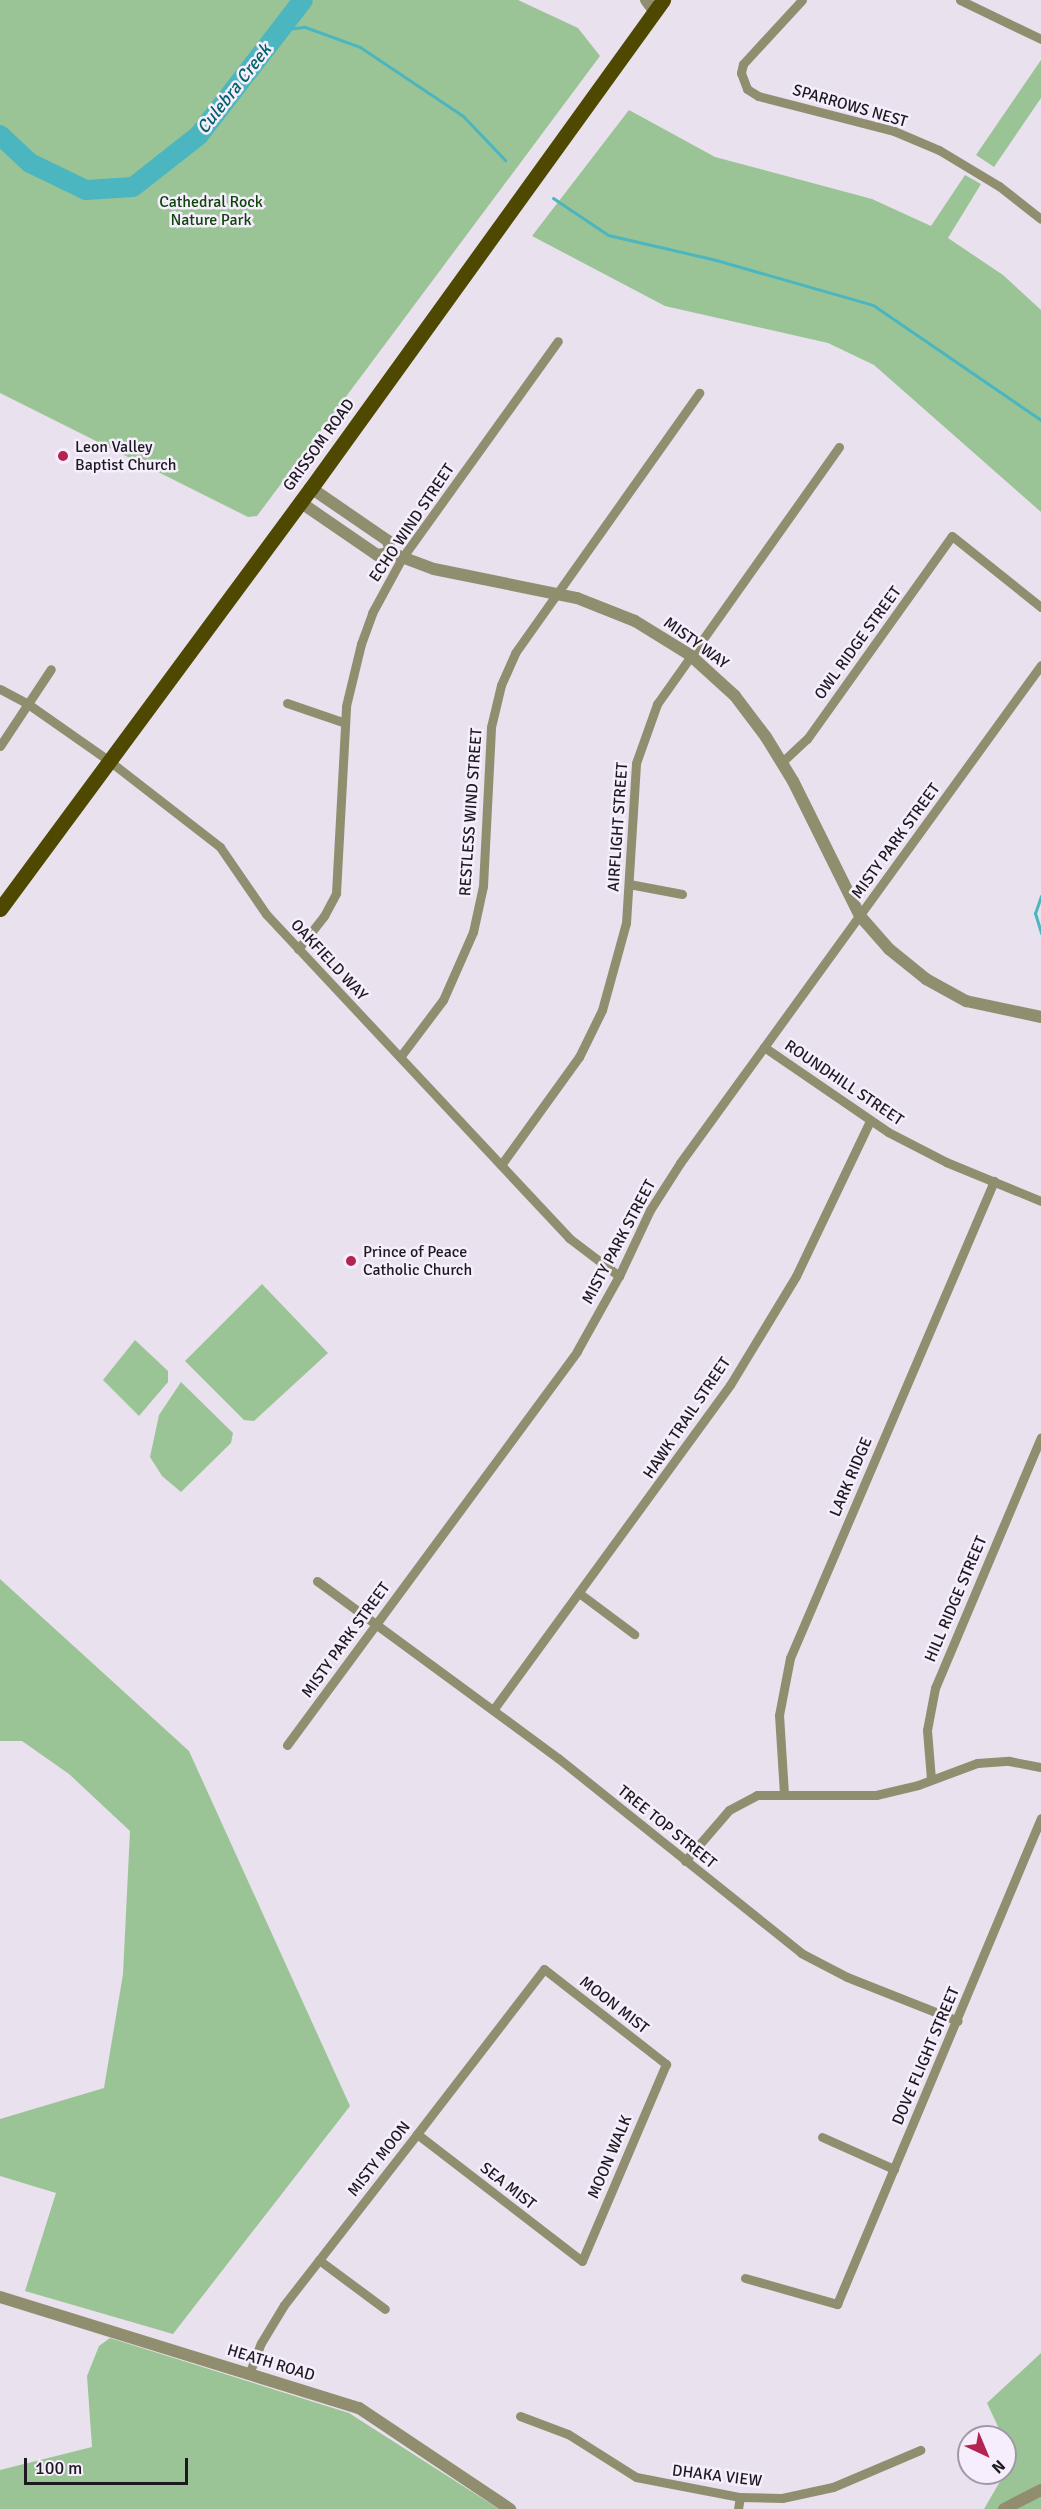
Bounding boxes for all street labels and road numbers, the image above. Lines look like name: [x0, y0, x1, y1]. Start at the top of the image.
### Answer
street label: SPARROWS NEST: [791, 80, 909, 132]
street label: GRISSOM ROAD: [279, 395, 359, 495]
street label: ECHO WIND STREET: [365, 460, 459, 586]
street label: OWL RIDGE STREET: [810, 583, 906, 703]
street label: MISTY WAY: [660, 613, 732, 673]
street label: RESTLESS WIND STREET: [456, 727, 486, 897]
street label: AIRFLIGHT STREET: [604, 762, 632, 892]
street label: MISTY PARK STREET: [848, 780, 944, 902]
street label: OAKFIELD WAY: [287, 915, 371, 1005]
street label: ROUNDHILL STREET: [781, 1036, 907, 1130]
street label: MISTY PARK STREET: [578, 1177, 660, 1307]
street label: HAWK TRAIL STREET: [639, 1354, 735, 1482]
street label: LARK RIDGE: [826, 1434, 876, 1520]
street label: HILL RIDGE STREET: [921, 1533, 991, 1665]
street label: MISTY PARK STREET: [298, 1579, 394, 1701]
street label: TREE TOP STREET: [614, 1781, 720, 1873]
street label: MOON MIST: [576, 1972, 652, 2038]
street label: DOVE FLIGHT STREET: [888, 1984, 964, 2128]
street label: MOON WALK: [584, 2112, 636, 2202]
street label: MISTY MOON: [344, 2117, 414, 2201]
street label: SEA MIST: [476, 2158, 540, 2214]
street label: HEATH ROAD: [225, 2341, 317, 2385]
street label: DHAKA VIEW: [671, 2461, 763, 2491]

